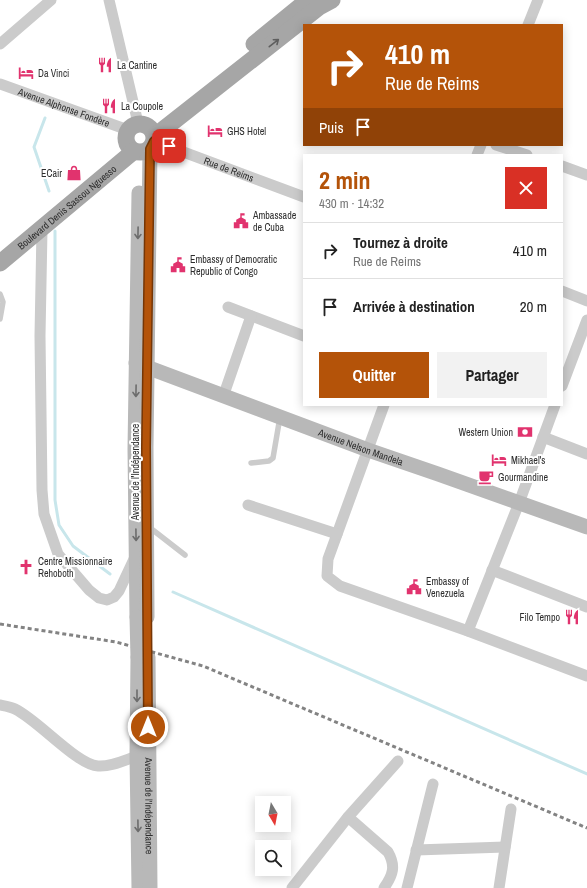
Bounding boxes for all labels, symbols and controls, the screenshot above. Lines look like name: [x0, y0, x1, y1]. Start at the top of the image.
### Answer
text: 410 m: [385, 35, 450, 73]
one-way arrow: [268, 39, 279, 47]
icon: right: [319, 40, 371, 92]
restaurant icon: La Cantine: [96, 56, 114, 74]
place label: La Cantine: [117, 59, 158, 72]
hotel icon: Da Vinci: [17, 64, 35, 82]
place label: Da Vinci: [38, 67, 69, 80]
text: Rue de Reims: [385, 71, 479, 96]
street label: Avenue Alphonse Fondère: [16, 84, 112, 130]
restaurant icon: La Coupole: [100, 97, 118, 115]
place label: La Coupole: [121, 100, 163, 113]
icon: arrive: [352, 116, 374, 138]
text: Puis: [319, 117, 344, 138]
hotel icon: GHS Hotel: [206, 122, 224, 140]
place label: GHS Hotel: [227, 125, 266, 138]
pin: [152, 129, 186, 163]
icon: arrive: [158, 135, 180, 157]
street label: Rue de Reims: [202, 154, 256, 184]
street label: Boulevard Denis Sassou Nguesso: [15, 162, 119, 252]
shop icon: ECair: [65, 164, 83, 182]
text: 2 min: [319, 164, 370, 196]
place label: ECair: [41, 167, 62, 180]
button: close: [505, 167, 547, 209]
text: 430 m · 14:32: [319, 195, 384, 212]
place label: Ambassade de Cuba: [252, 209, 297, 234]
public building icon: Ambassade de Cuba: [232, 212, 250, 230]
one-way arrow: [134, 226, 142, 239]
text: Tournez à droite: [353, 232, 448, 253]
icon: right: [319, 240, 341, 262]
text: 410 m: [513, 240, 547, 261]
place label: Embassy of Democratic Republic of Congo: [190, 253, 277, 278]
text: Rue de Reims: [353, 253, 421, 270]
public building icon: Embassy of Democratic Republic of Congo: [169, 256, 187, 274]
icon: arrive: [319, 296, 341, 318]
text: Arrivée à destination: [353, 296, 475, 317]
text: 20 m: [520, 296, 547, 317]
button: Quitter: [319, 352, 429, 398]
button: Partager: [437, 352, 547, 398]
one-way arrow: [132, 384, 139, 397]
street label: Avenue de l'Indépendance: [129, 423, 142, 521]
bank icon: Western Union: [516, 423, 534, 441]
street label: Avenue Nelson Mandela: [316, 425, 405, 468]
place label: Western Union: [458, 426, 513, 439]
hotel icon: Mikhael's: [490, 451, 508, 469]
place label: Mikhael's: [511, 454, 545, 467]
cafe icon: Gourmandine: [477, 468, 495, 486]
place label: Gourmandine: [498, 471, 549, 484]
one-way arrow: [132, 528, 140, 541]
place label: Centre Missionnaire Rehoboth: [38, 555, 113, 580]
church icon: Centre Missionnaire Rehoboth: [17, 558, 35, 576]
place label: Embassy of Venezuela: [426, 575, 470, 600]
public building icon: Embassy of Venezuela: [405, 578, 423, 596]
restaurant icon: Filo Tempo: [563, 608, 581, 626]
place label: Filo Tempo: [520, 611, 560, 624]
one-way arrow: [133, 689, 141, 702]
position arrow: [127, 706, 169, 748]
street label: Avenue de l'Indépendance: [142, 757, 156, 855]
north arrow: [255, 796, 291, 832]
map controls: [255, 796, 291, 876]
one-way arrow: [134, 819, 142, 832]
button: search: [255, 840, 291, 876]

